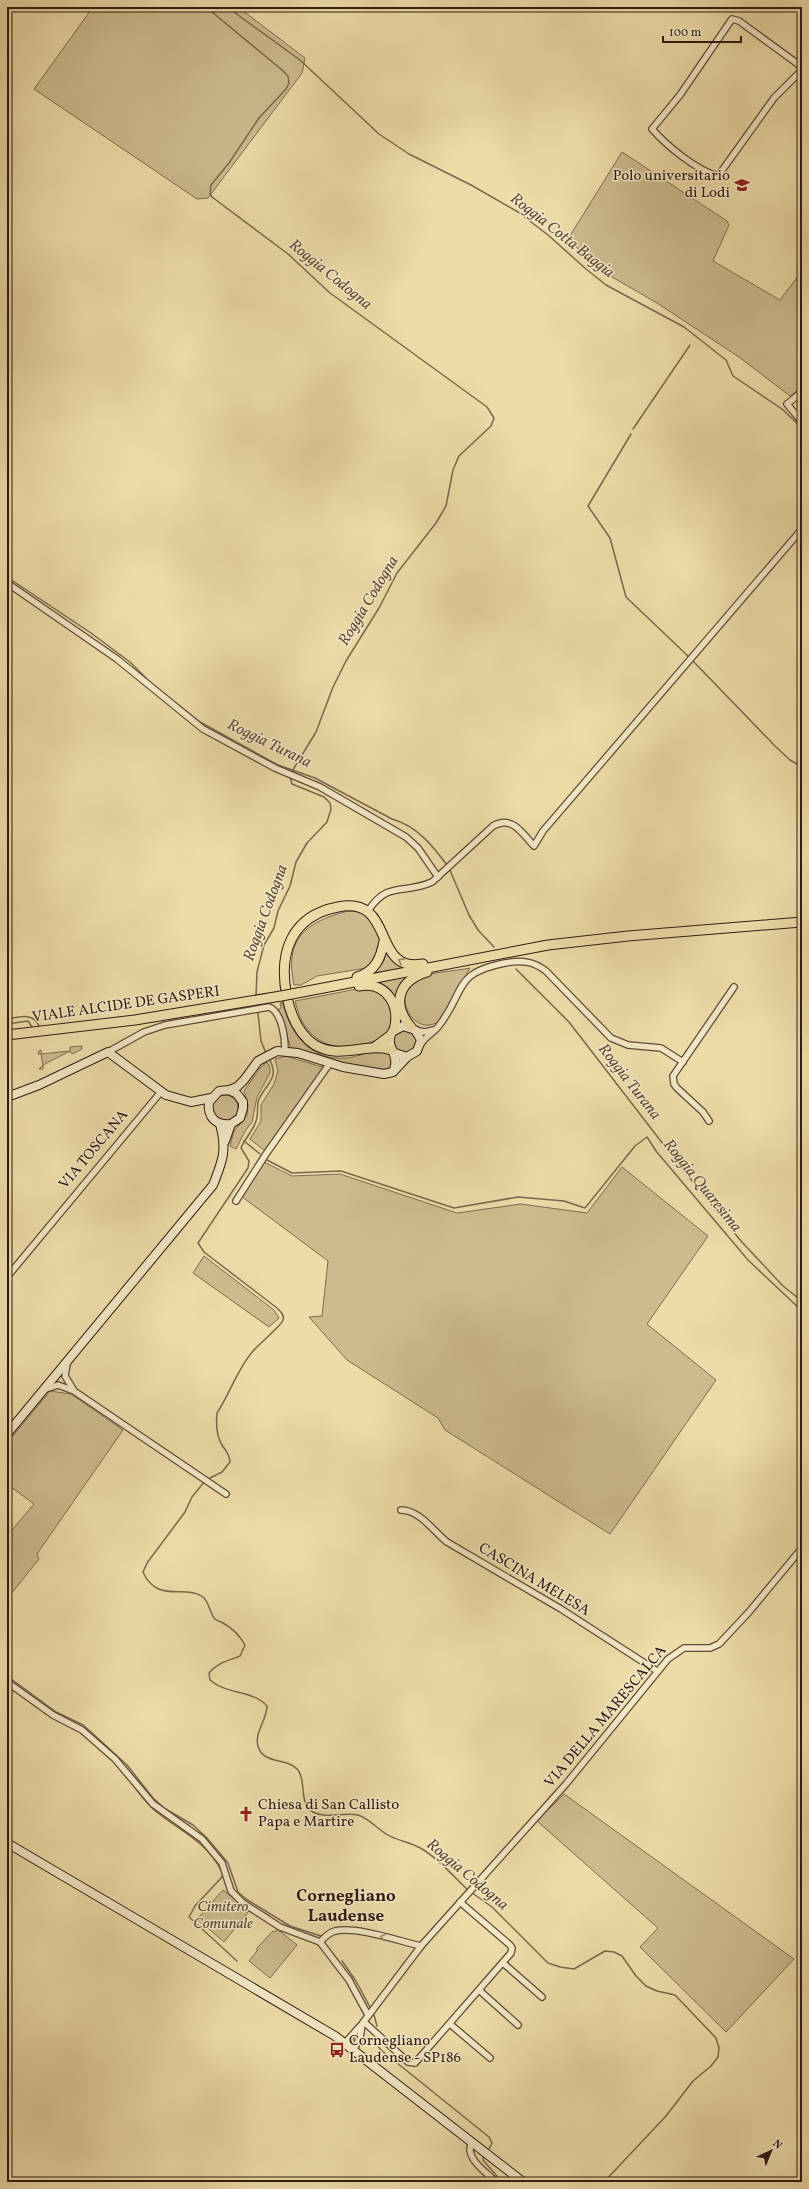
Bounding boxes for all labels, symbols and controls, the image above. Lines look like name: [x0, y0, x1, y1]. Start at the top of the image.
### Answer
scale bar: [663, 18, 741, 44]
text: 100 m: [669, 25, 702, 41]
place label: Polo universitario di Lodi: [613, 166, 730, 204]
school or university icon: Polo universitario di Lodi: [733, 176, 751, 194]
water label: Roggia Cotta Baggia: [505, 188, 619, 284]
water label: Roggia Codogna: [284, 235, 377, 316]
water label: Roggia Codogna: [334, 552, 405, 650]
water label: Roggia Turana: [223, 714, 315, 774]
water label: Roggia Codogna: [238, 861, 294, 964]
one-way arrow: [398, 958, 405, 965]
street label: VIALE ALCIDE DE GASPERI: [31, 981, 221, 1029]
water label: Roggia Turana: [592, 1039, 666, 1125]
street label: VIA TOSCANA: [54, 1105, 134, 1194]
water label: Roggia Quaresima: [658, 1135, 747, 1238]
street label: CASCINA MELESA: [474, 1538, 594, 1622]
street label: VIA DELLA MARESCALCA: [540, 1641, 672, 1793]
place label: Chiesa di San Callisto Papa e Martire: [258, 1795, 399, 1833]
church icon: Chiesa di San Callisto Papa e Martire: [237, 1805, 255, 1823]
water label: Roggia Codogna: [421, 1834, 513, 1916]
district label: Cornegliano Laudense: [296, 1885, 396, 1928]
park label: Cimitero Comunale: [193, 1897, 253, 1935]
one-way arrow: [380, 1934, 386, 1942]
place label: Cornegliano Laudense - SP186: [349, 2031, 461, 2069]
bus stop icon: Cornegliano Laudense - SP186: [328, 2041, 346, 2059]
north arrow: [751, 2131, 791, 2171]
text: N: [769, 2137, 785, 2153]

